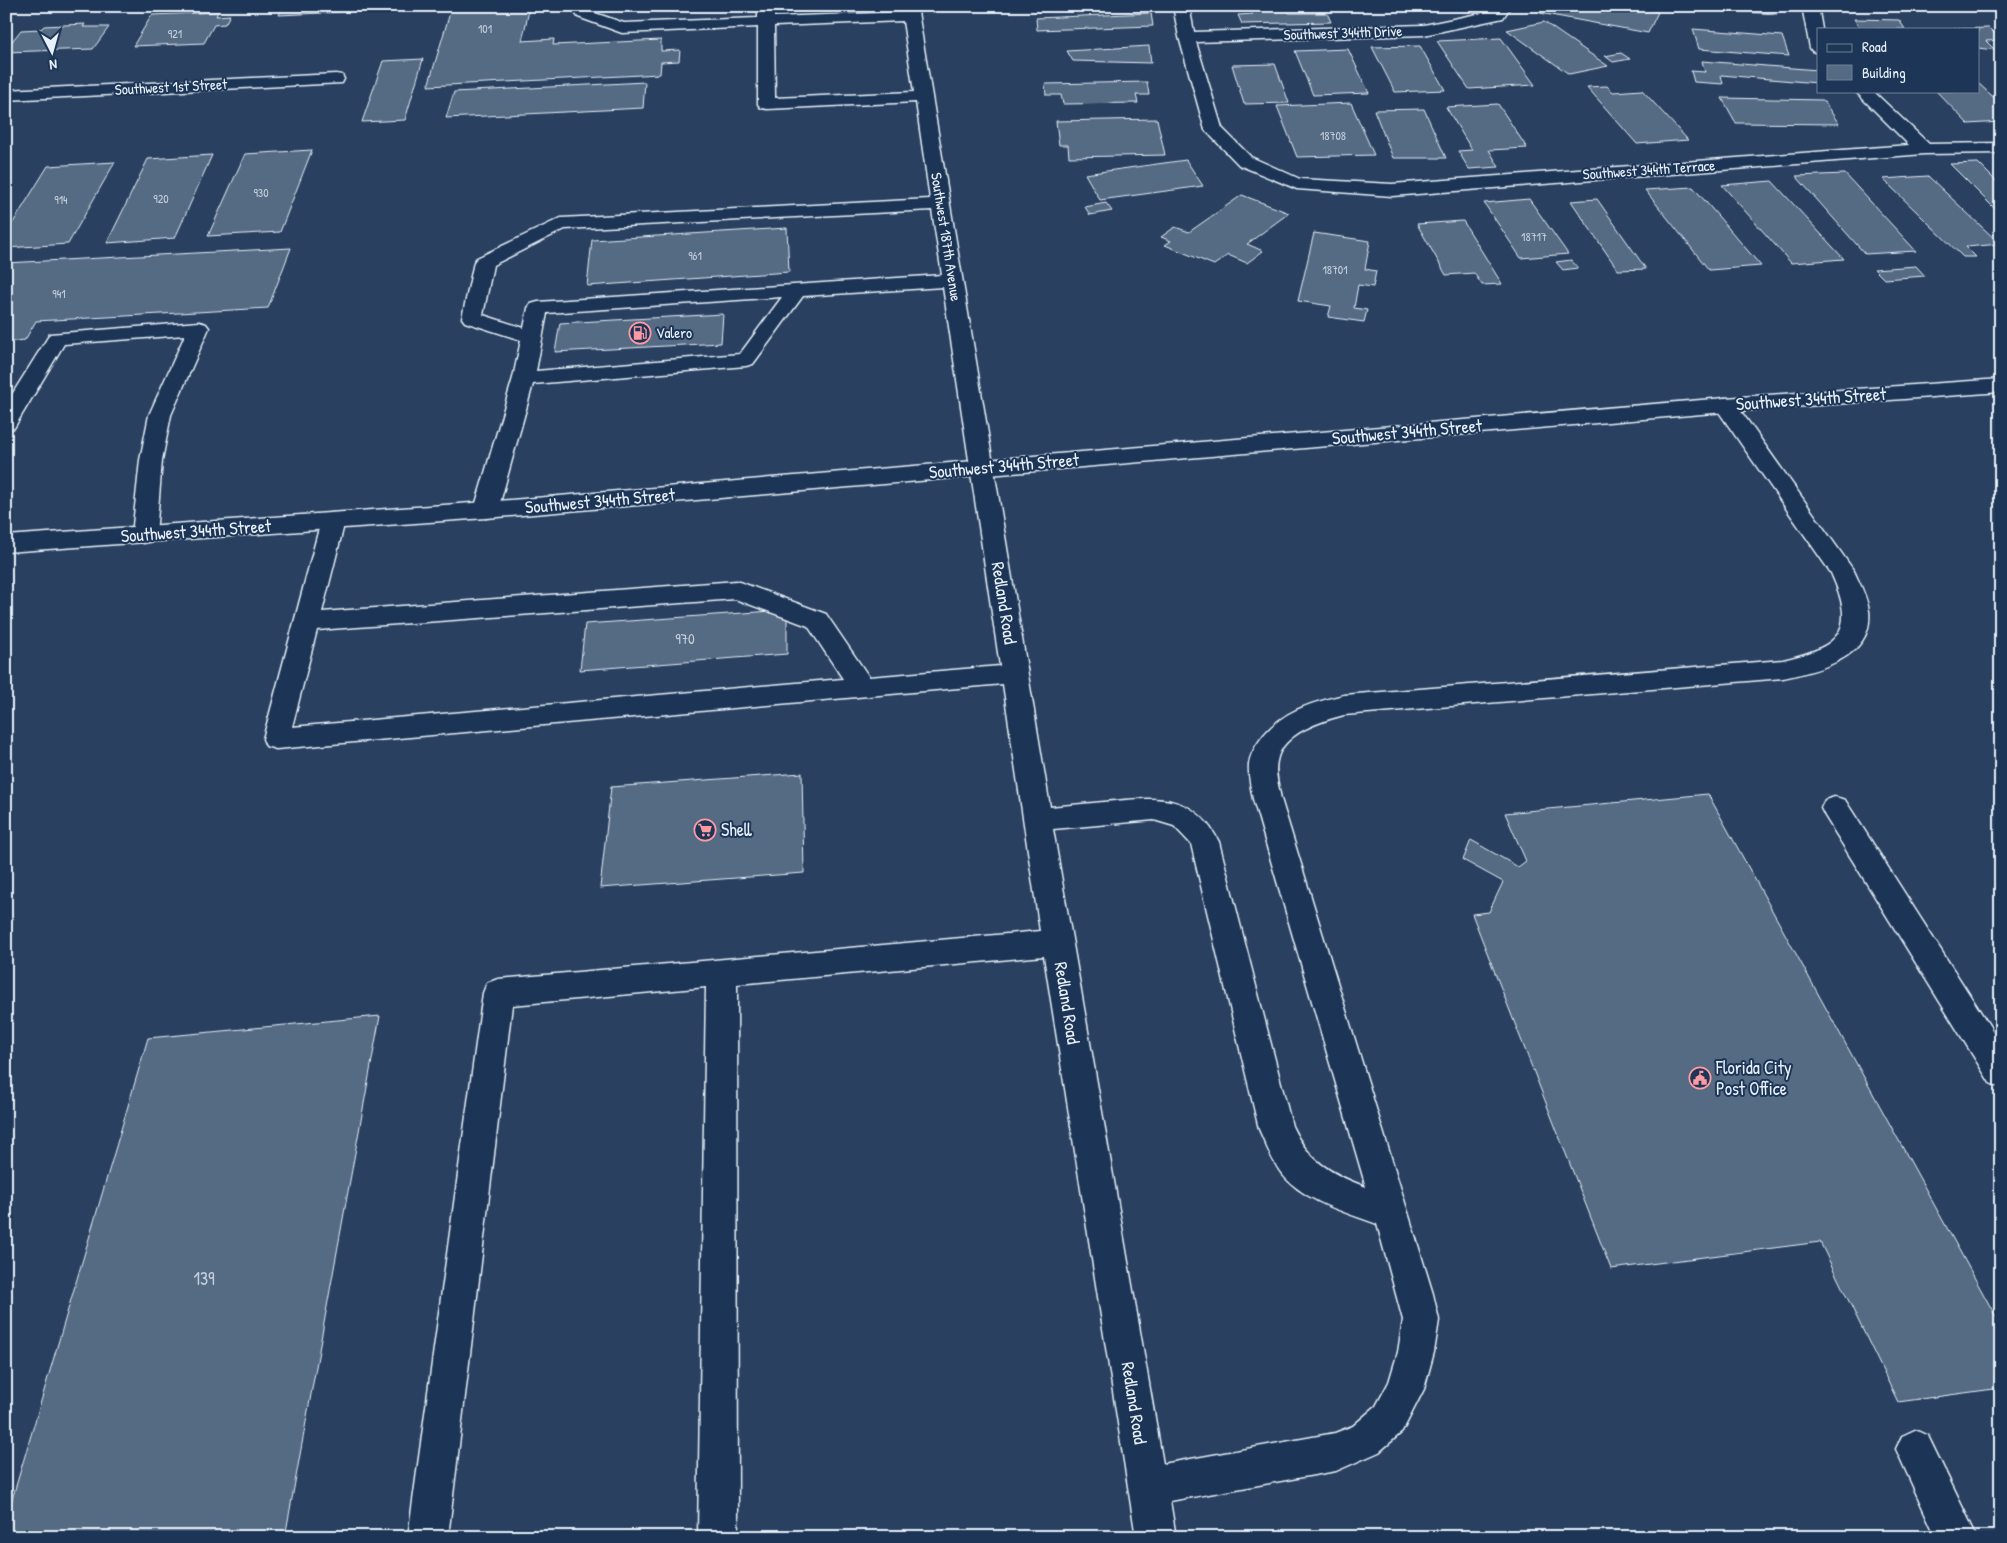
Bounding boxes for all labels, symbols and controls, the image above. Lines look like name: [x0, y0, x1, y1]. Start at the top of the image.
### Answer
house number: 101: [478, 20, 492, 37]
street label: Southwest 344th Drive: [1283, 20, 1403, 45]
house number: 921: [168, 25, 182, 42]
north arrow: [28, 28, 78, 78]
legend: [1817, 28, 1980, 92]
text: Road: [1862, 36, 1887, 57]
text: N: [48, 56, 58, 75]
text: Building: [1862, 62, 1906, 83]
street label: Southwest 1st Street: [114, 73, 228, 100]
house number: 18708: [1320, 127, 1346, 144]
street label: Southwest 344th Terrace: [1582, 154, 1716, 185]
street label: Southwest 187th Avenue: [926, 171, 967, 303]
house number: 930: [253, 184, 269, 201]
house number: 920: [153, 190, 169, 207]
house number: 914: [54, 191, 68, 208]
house number: 18717: [1521, 228, 1547, 245]
house number: 961: [688, 247, 702, 264]
house number: 18701: [1322, 261, 1348, 278]
house number: 941: [52, 285, 66, 302]
fuel station icon: Valero: [628, 321, 652, 345]
place label: Valero: [656, 322, 692, 343]
street label: Southwest 344th Street: [1735, 381, 1888, 416]
street label: Southwest 344th Street: [1331, 412, 1484, 451]
street label: Southwest 344th Street: [928, 446, 1081, 485]
street label: Southwest 344th Street: [524, 481, 677, 520]
street label: Southwest 344th Street: [120, 513, 273, 548]
street label: Redland Road: [986, 560, 1023, 646]
house number: 970: [675, 628, 695, 649]
place label: Shell: [721, 817, 752, 842]
supermarket icon: Shell: [693, 818, 717, 842]
street label: Redland Road: [1049, 960, 1086, 1046]
place label: Florida City Post Office: [1715, 1055, 1792, 1101]
public building icon: Florida City Post Office: [1688, 1066, 1712, 1090]
house number: 139: [193, 1266, 215, 1291]
street label: Redland Road: [1116, 1360, 1153, 1446]

